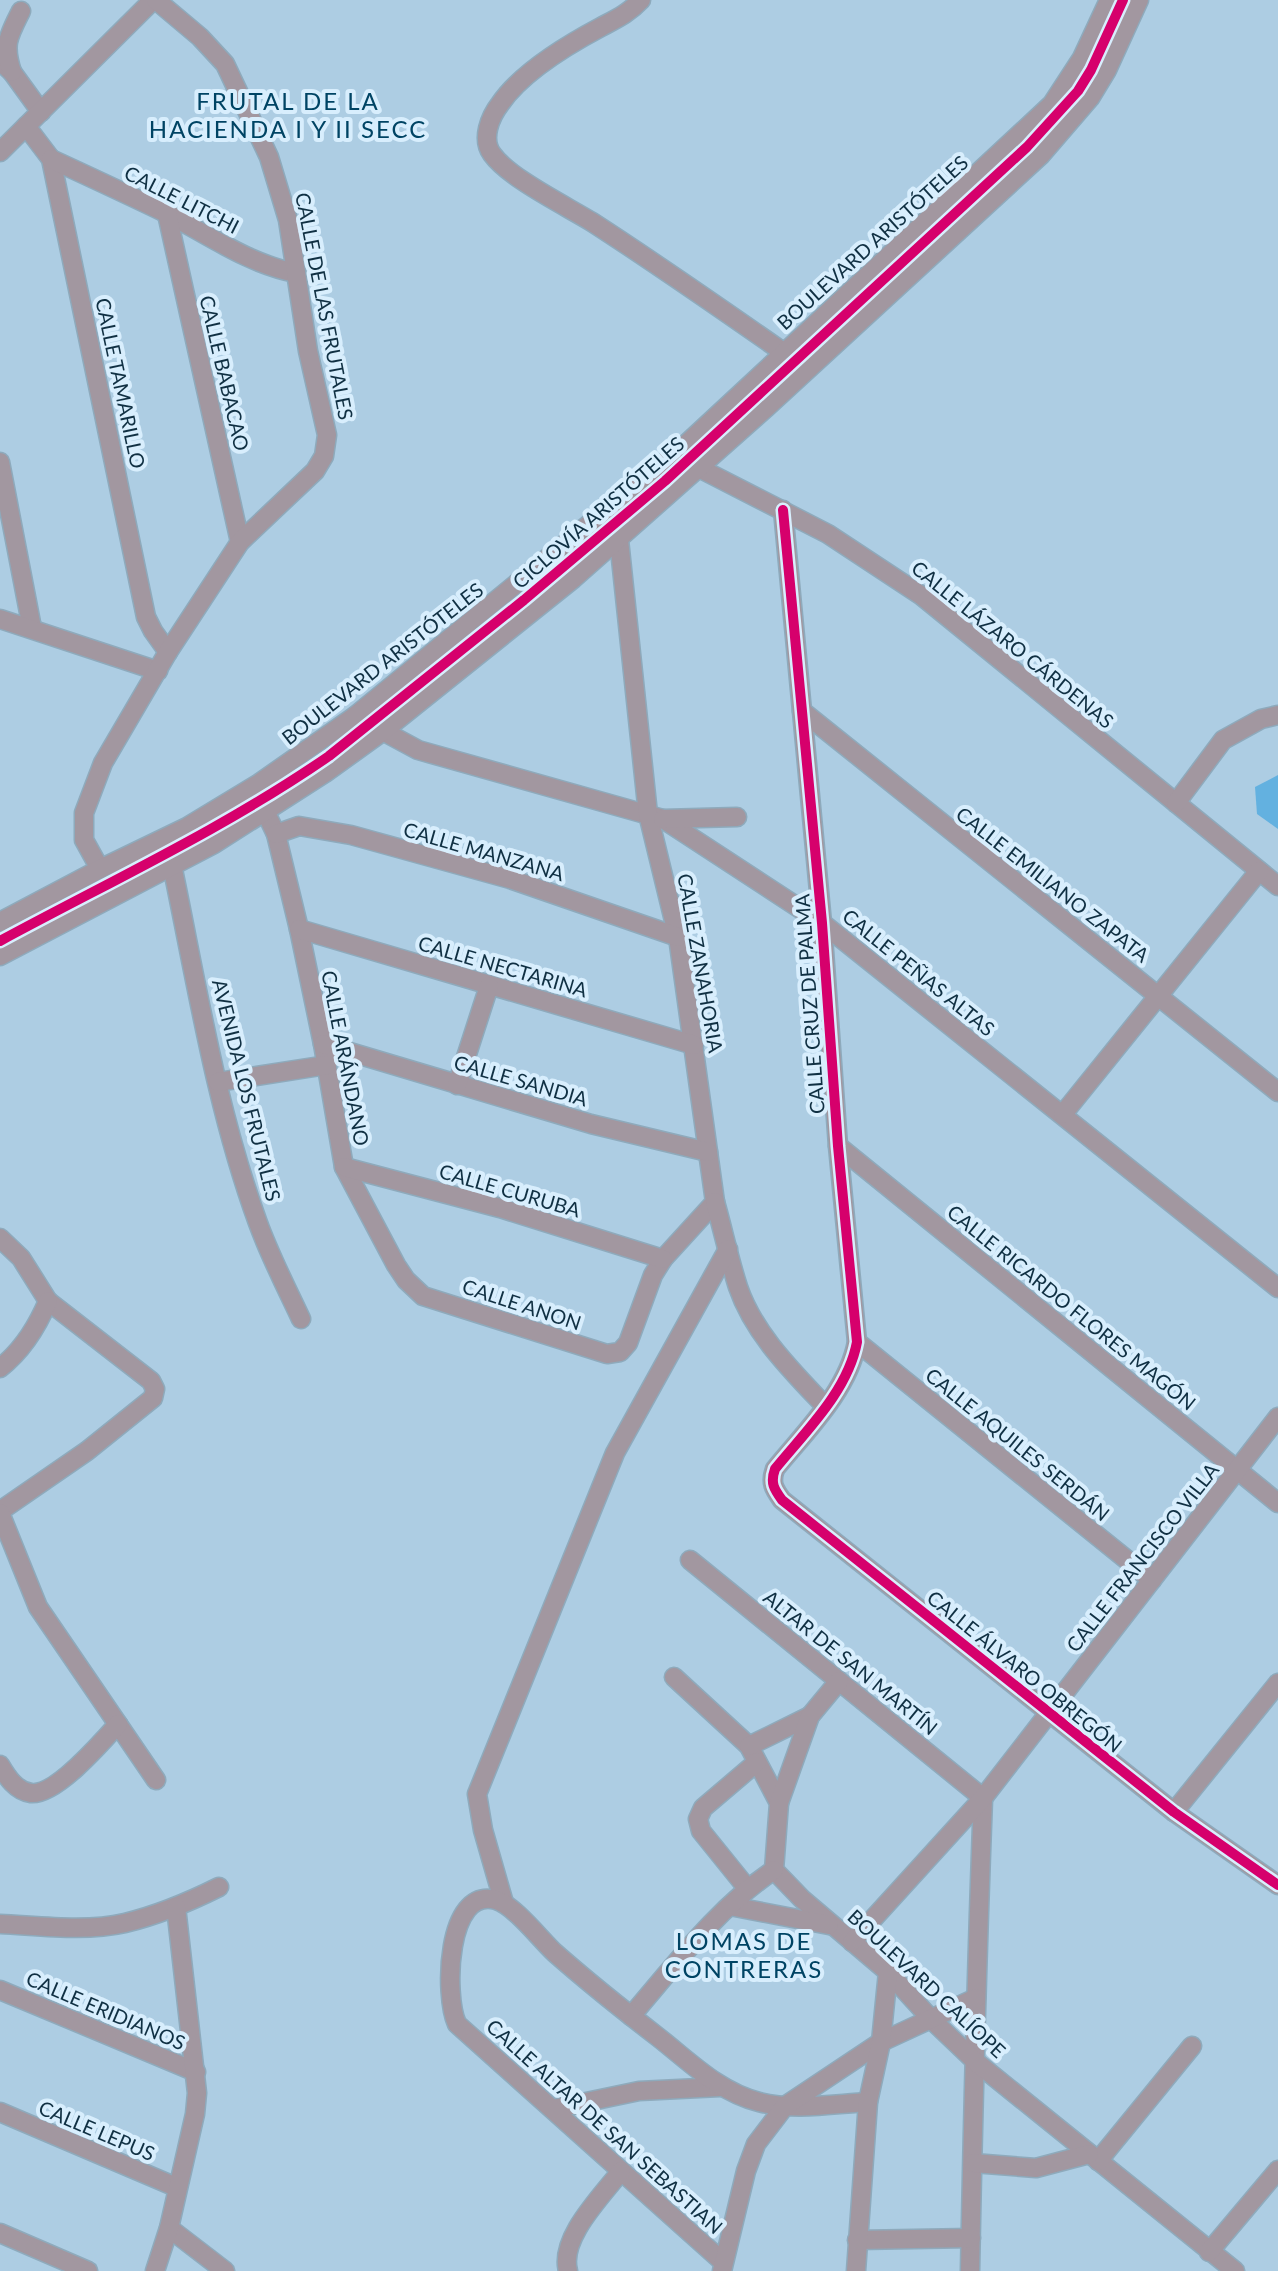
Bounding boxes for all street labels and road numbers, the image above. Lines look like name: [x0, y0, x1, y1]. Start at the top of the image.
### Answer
street label: BOULEVARD ARISTÓTELES: [772, 150, 972, 334]
street label: CALLE LITCHI: [121, 160, 243, 238]
street label: CALLE DE LAS FRUTALES: [291, 190, 359, 422]
street label: CALLE BABACAO: [195, 293, 255, 453]
street label: CALLE TAMARILLO: [91, 296, 151, 470]
street label: CICLOVÍA ARISTÓTELES: [507, 431, 689, 593]
street label: CALLE LÁZARO CÁRDENAS: [907, 555, 1119, 733]
street label: BOULEVARD ARISTÓTELES: [277, 577, 487, 749]
street label: CALLE EMILIANO ZAPATA: [952, 801, 1155, 967]
street label: CALLE MANZANA: [401, 817, 567, 886]
street label: CALLE ZANAHORIA: [673, 872, 729, 1055]
street label: CALLE CRUZ DE PALMA: [789, 893, 829, 1115]
street label: CALLE PEÑAS ALTAS: [838, 903, 1000, 1041]
street label: CALLE NECTARINA: [416, 930, 591, 1002]
street label: CALLE ARÁNDANO: [317, 968, 375, 1148]
street label: AVENIDA LOS FRUTALES: [208, 977, 286, 1203]
street label: CALLE SANDIA: [451, 1049, 591, 1111]
street label: CALLE CURUBA: [437, 1158, 584, 1222]
street label: CALLE RICARDO FLORES MAGÓN: [943, 1199, 1201, 1415]
street label: CALLE ANON: [460, 1274, 584, 1334]
street label: CALLE AQUILES SERDÁN: [921, 1363, 1115, 1525]
street label: CALLE FRANCISCO VILLA: [1061, 1457, 1224, 1656]
street label: ALTAR DE SAN MARTÍN: [759, 1584, 943, 1740]
street label: CALLE ÁLVARO OBREGÓN: [923, 1585, 1127, 1757]
street label: BOULEVARD CALÍOPE: [843, 1904, 1011, 2062]
street label: CALLE ERIDIANOS: [23, 1966, 189, 2054]
street label: CALLE ALTAR DE SAN SEBASTIAN: [482, 2014, 728, 2238]
street label: CALLE LEPUS: [35, 2095, 159, 2165]

